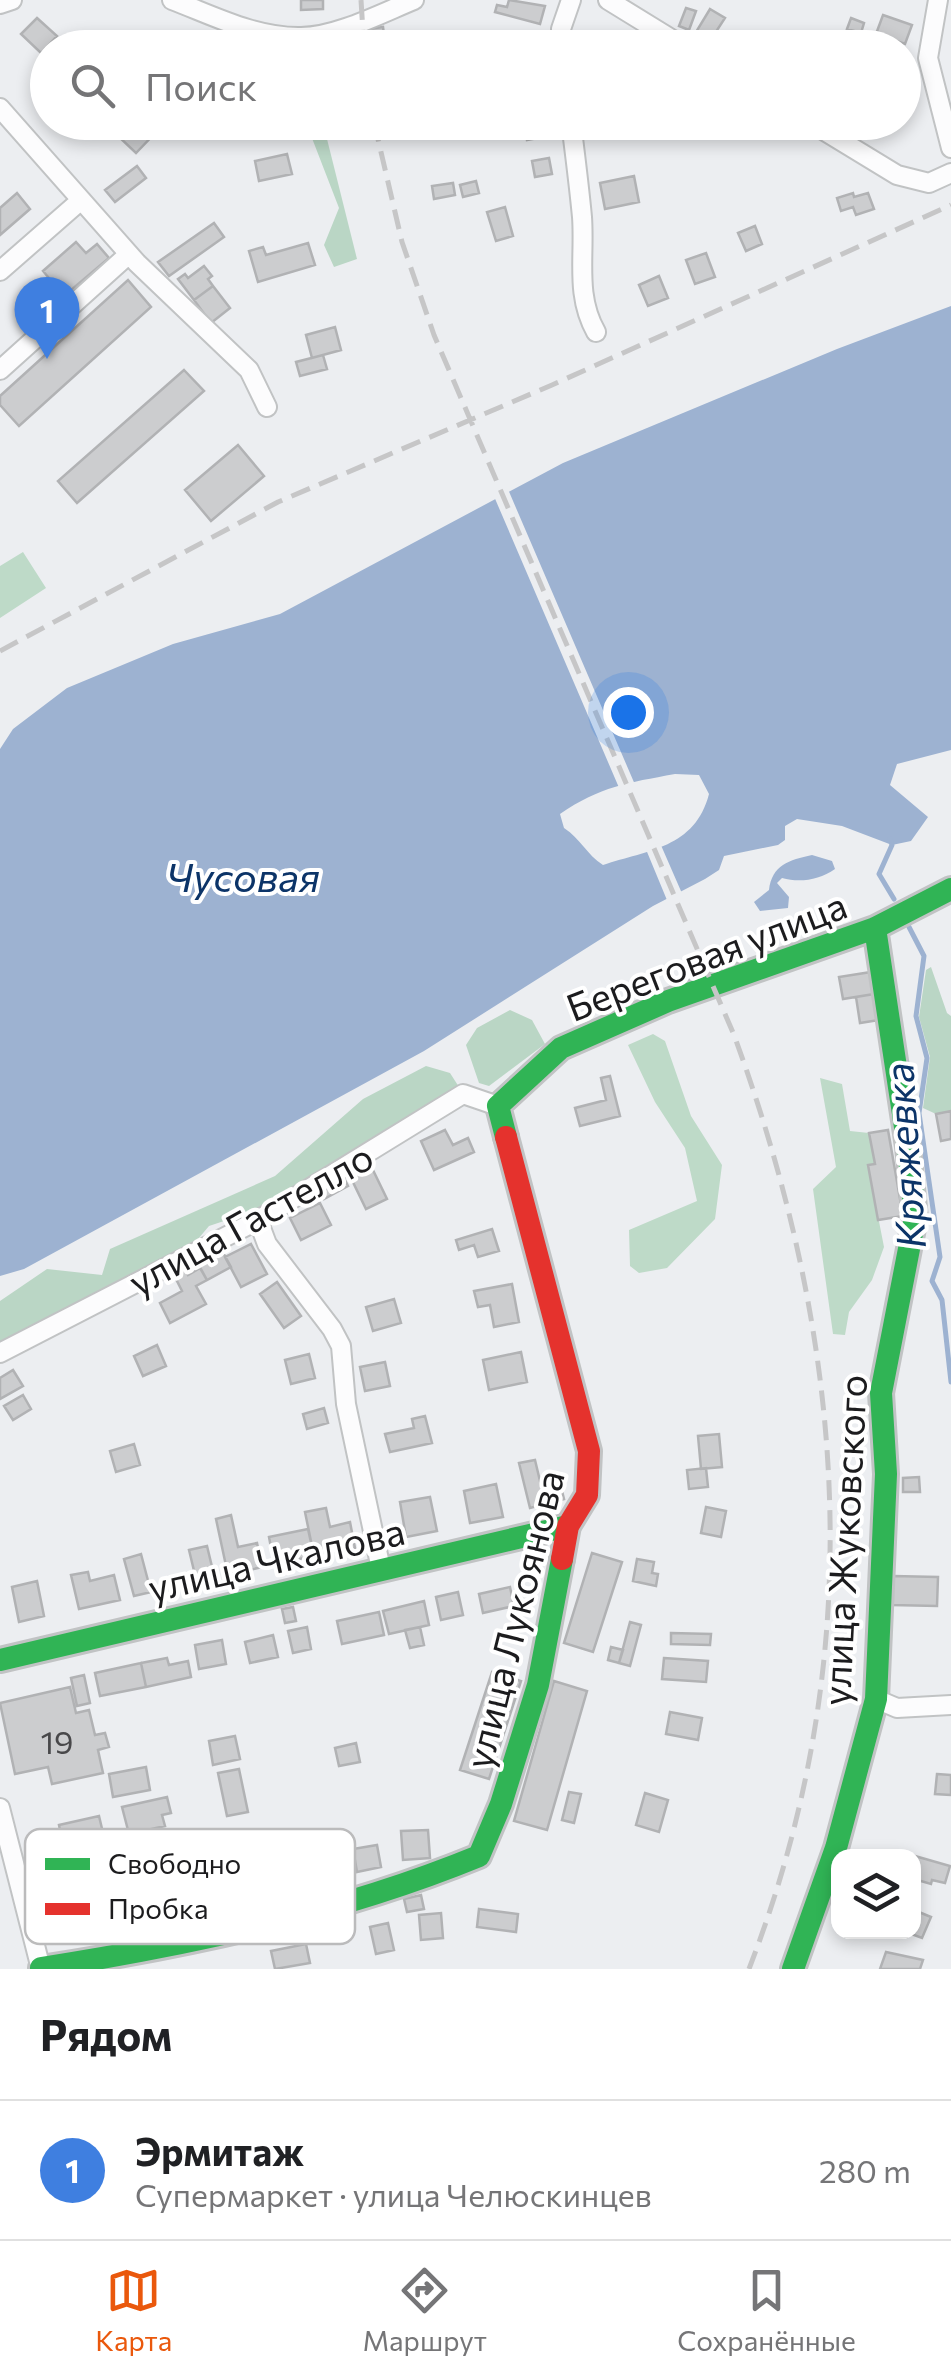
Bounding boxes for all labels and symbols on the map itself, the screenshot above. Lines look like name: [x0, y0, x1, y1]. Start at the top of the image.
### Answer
pin: 1: [15, 276, 80, 359]
your location: [603, 687, 654, 738]
water label: Чусовая: [166, 851, 320, 900]
street label: Береговая улица: [559, 880, 853, 1030]
water label: Кряжевка: [872, 1061, 934, 1251]
street label: улица Гастелло: [120, 1131, 380, 1305]
street label: улица Жуковского: [811, 1373, 875, 1707]
street label: улица Лукоянова: [453, 1465, 573, 1773]
street label: улица Чкалова: [143, 1506, 409, 1610]
house number: 19: [40, 1721, 74, 1761]
legend: [25, 1829, 355, 1944]
text: Свободно: [108, 1846, 241, 1880]
text: Пробка: [108, 1891, 208, 1925]

